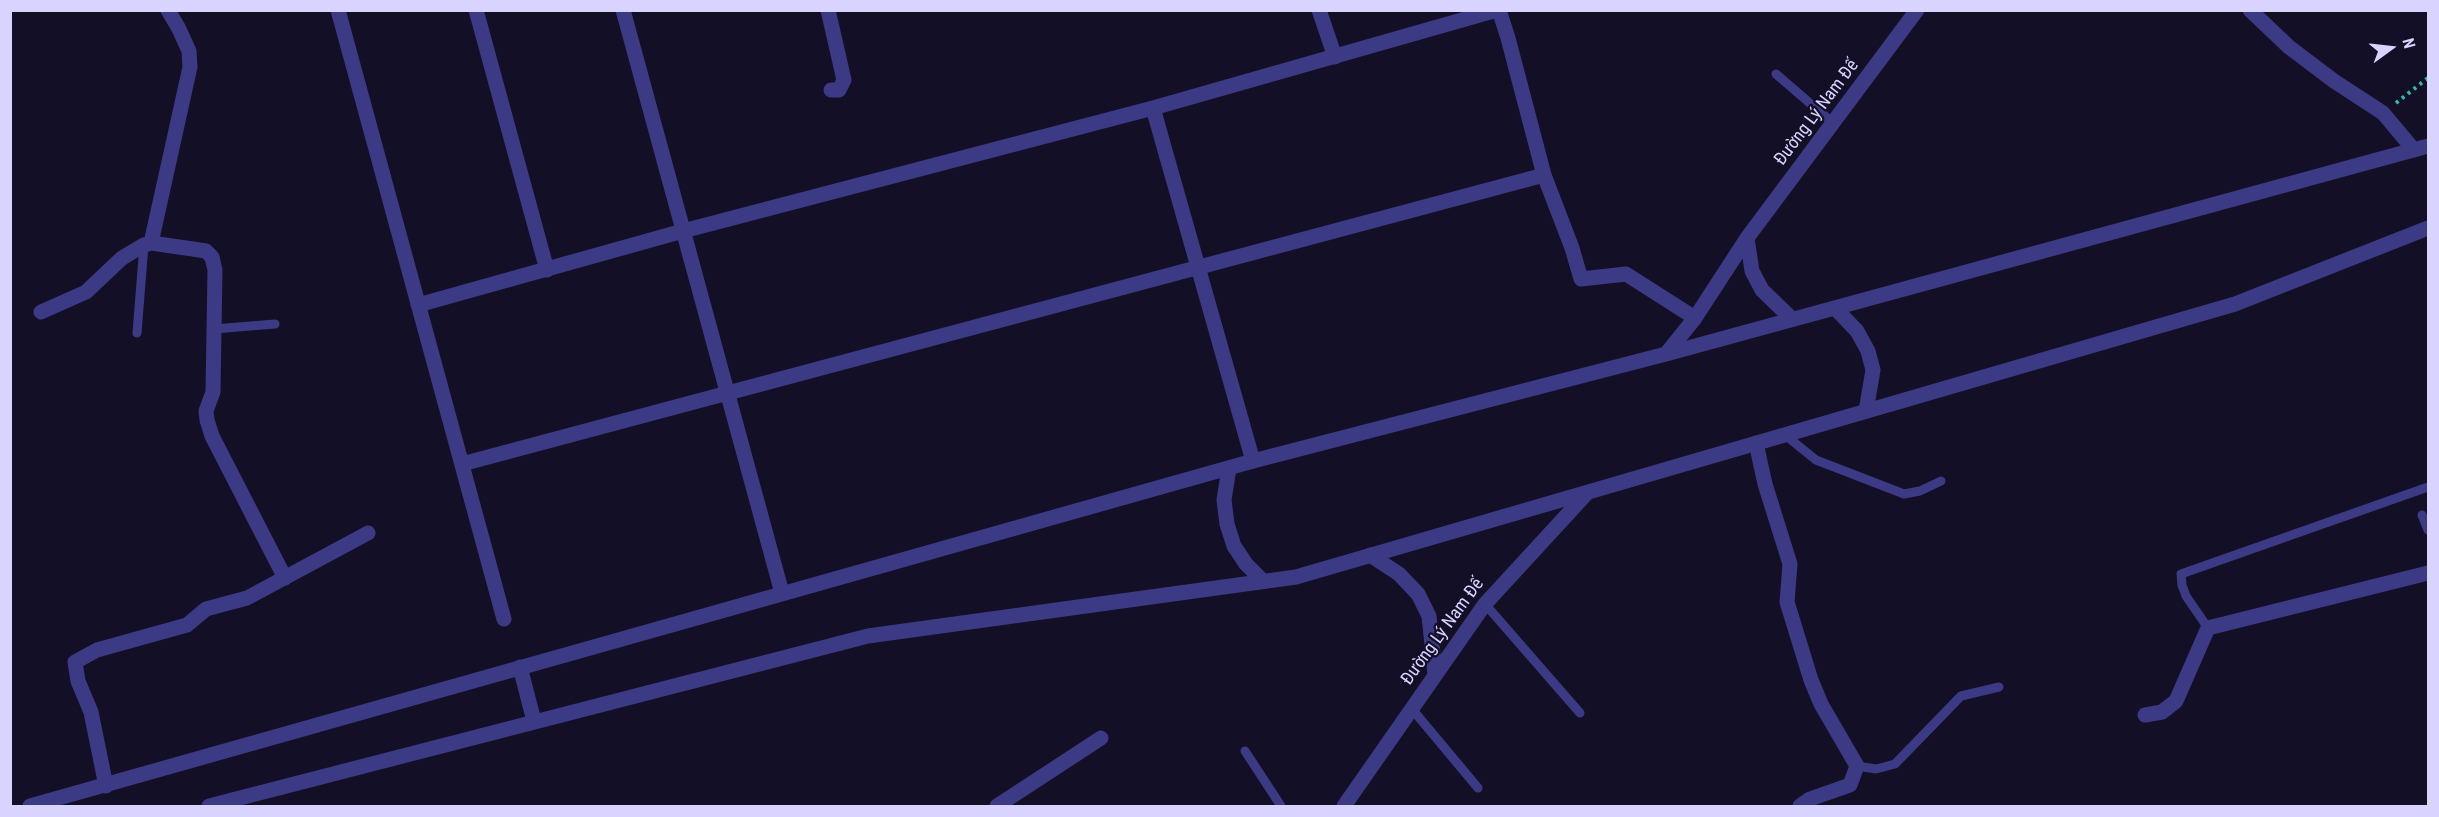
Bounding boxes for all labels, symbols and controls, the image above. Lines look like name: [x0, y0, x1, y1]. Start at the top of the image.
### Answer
north arrow: [2361, 18, 2421, 78]
text: N: [2398, 36, 2419, 50]
street label: Đường Lý Nam Đế: [1770, 56, 1864, 170]
street label: Đường Lý Nam Đế: [1397, 574, 1489, 690]

